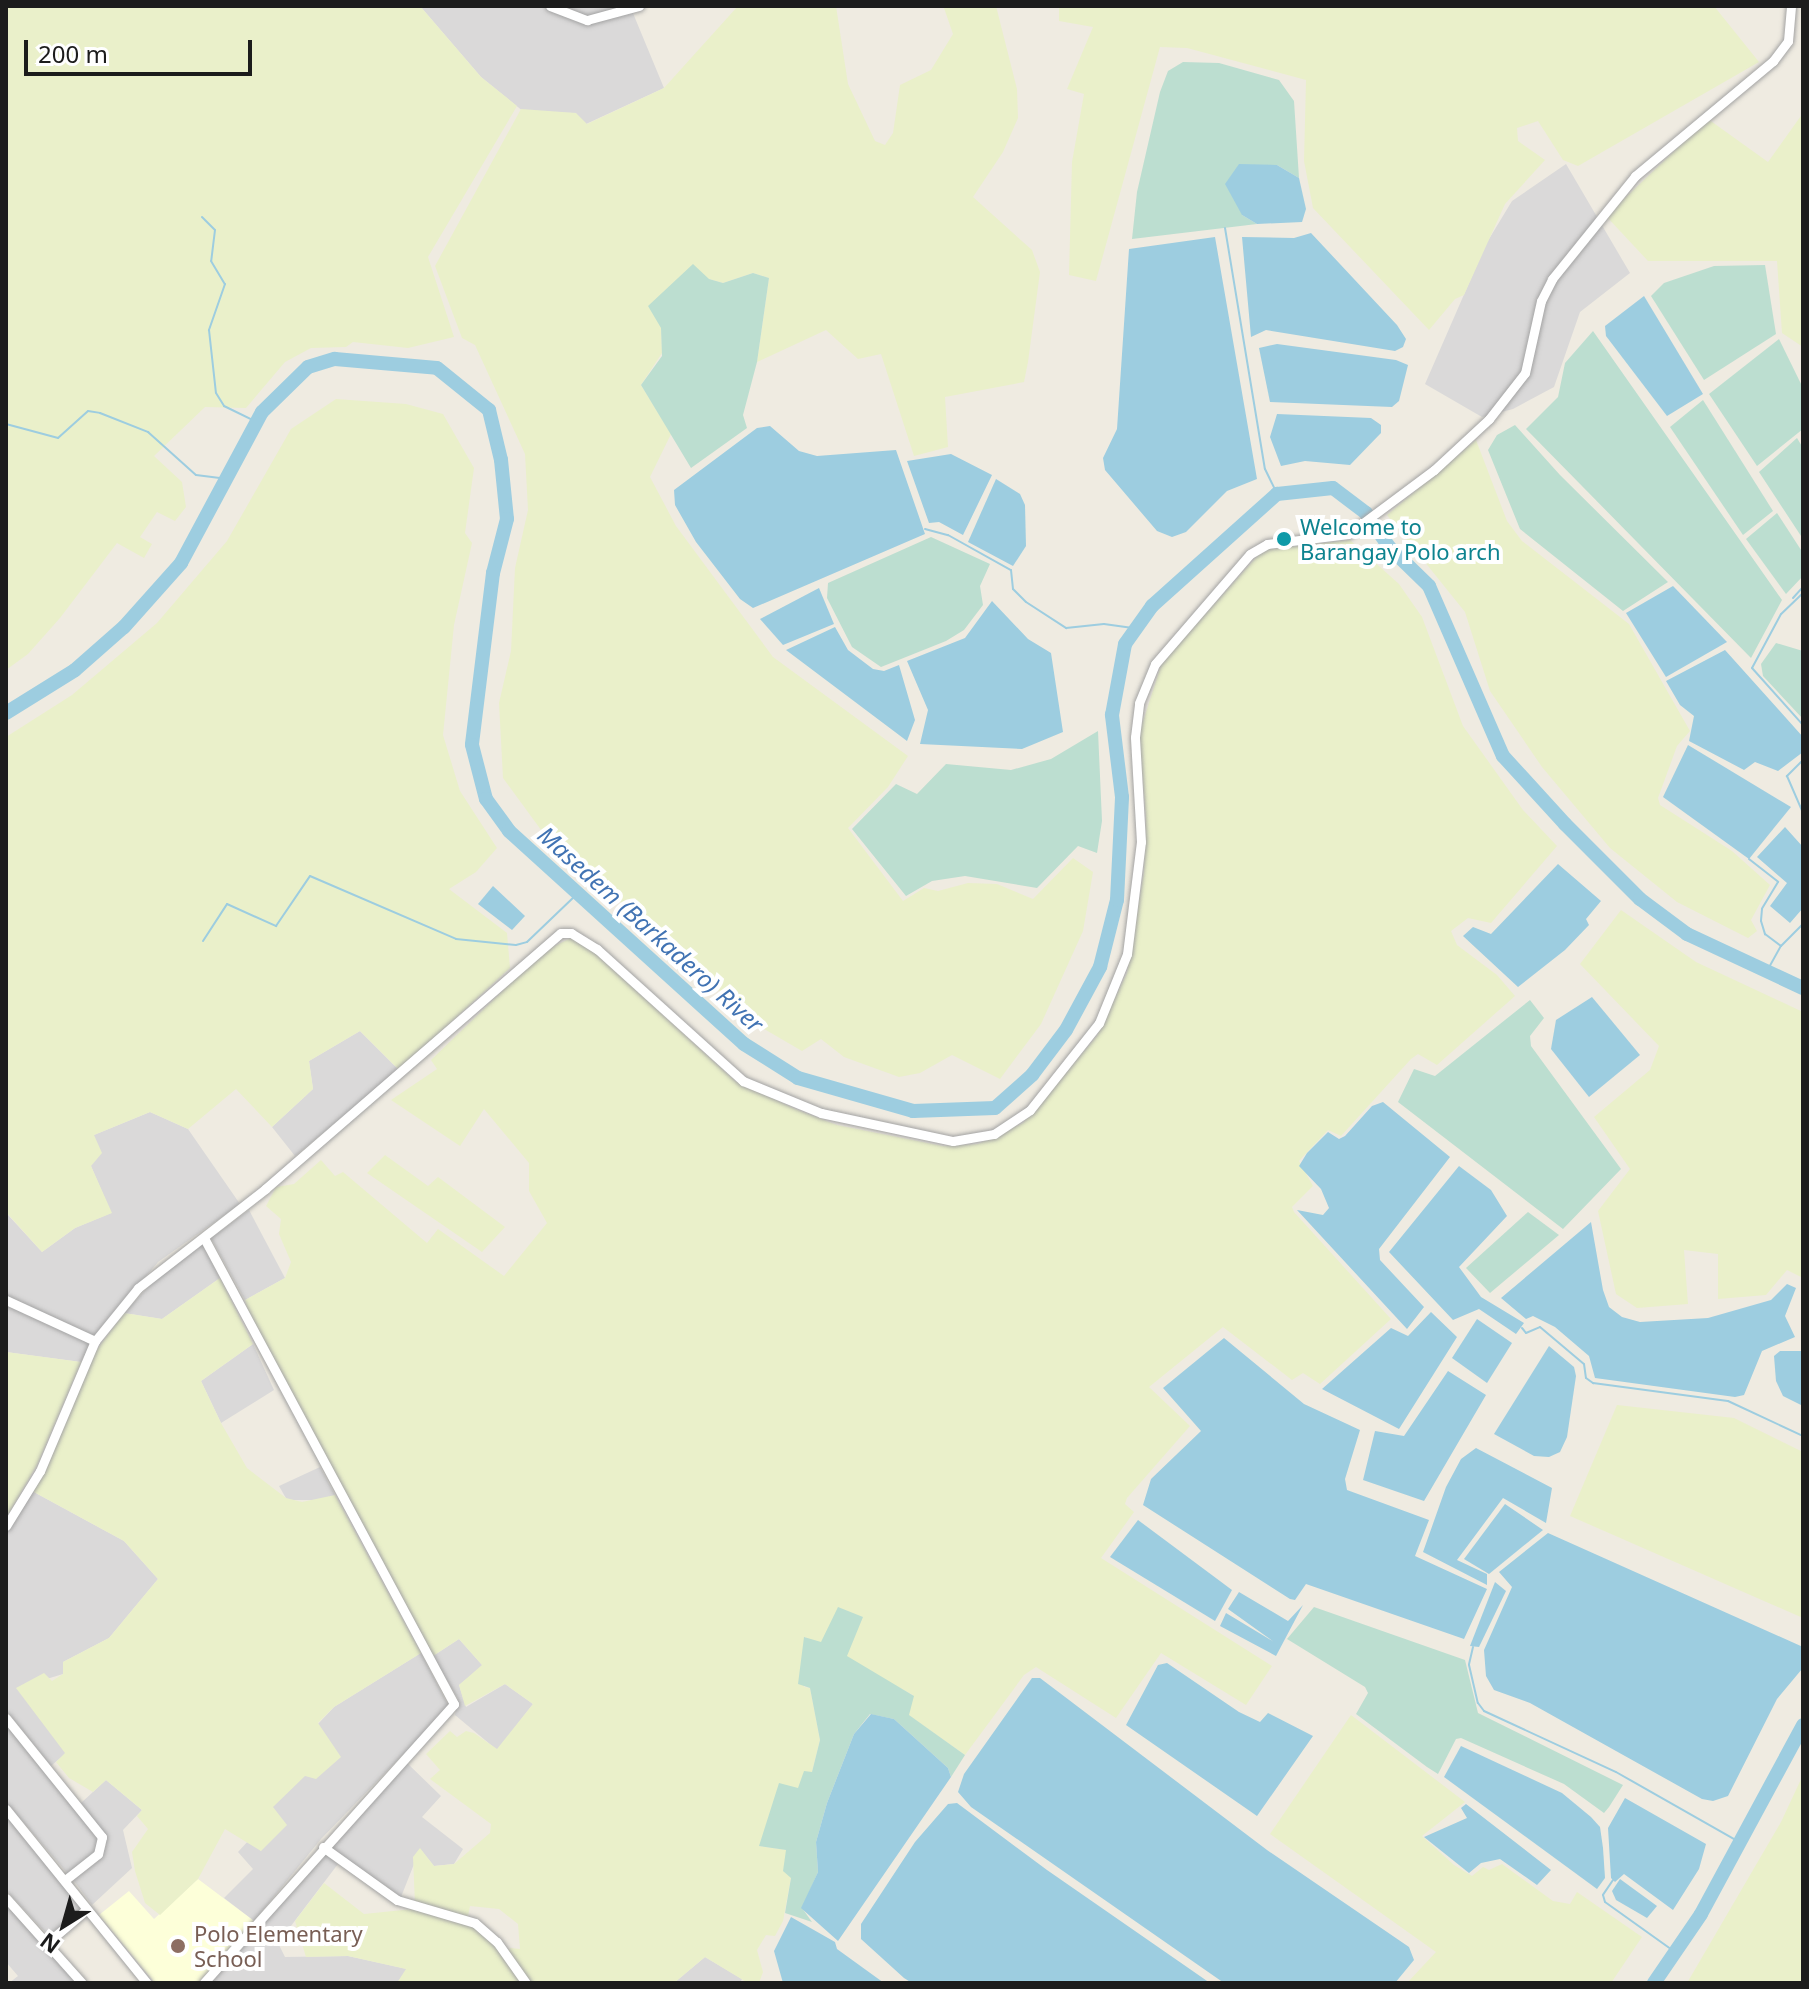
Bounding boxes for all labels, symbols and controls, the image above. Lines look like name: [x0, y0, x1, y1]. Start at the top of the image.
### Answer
scale bar: [28, 24, 256, 74]
text: 200 m: [38, 37, 108, 70]
place label: Welcome to Barangay Polo arch: [1300, 513, 1501, 564]
marker: Welcome to Barangay Polo arch: [1275, 530, 1293, 548]
water label: Masedem (Barkadero) River: [532, 820, 770, 1038]
north arrow: [24, 1885, 104, 1965]
place label: Polo Elementary School: [194, 1920, 363, 1972]
text: N: [33, 1927, 66, 1962]
marker: Polo Elementary School: [169, 1937, 187, 1955]

